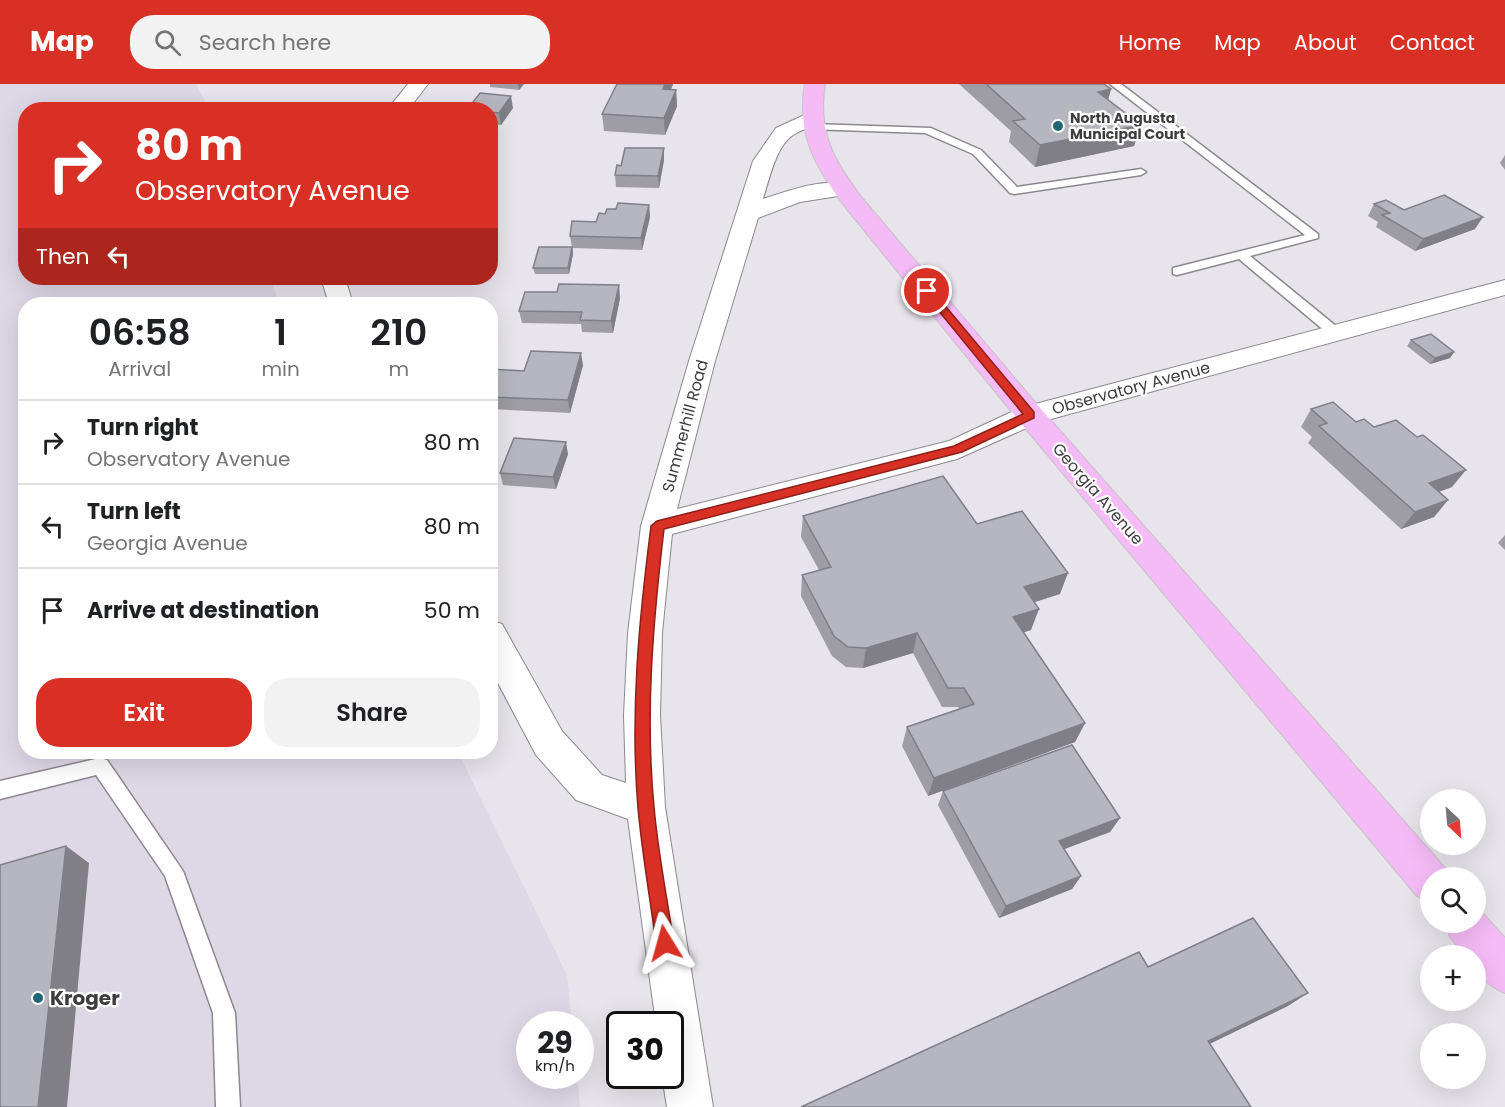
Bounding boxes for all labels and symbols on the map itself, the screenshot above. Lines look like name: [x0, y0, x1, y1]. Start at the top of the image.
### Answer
place label: North Augusta Municipal Court: [1070, 108, 1186, 144]
marker: North Augusta Municipal Court: [1051, 119, 1065, 133]
pin: [901, 265, 952, 316]
street label: Observatory Avenue: [1049, 356, 1213, 420]
street label: Summerhill Road: [656, 357, 714, 495]
street label: Georgia Avenue: [1047, 438, 1149, 550]
north arrow: [1420, 789, 1486, 855]
position arrow: [633, 911, 697, 975]
place label: Kroger: [50, 984, 120, 1012]
marker: Kroger: [31, 991, 45, 1005]
speed limit sign: 30: [606, 1011, 684, 1089]

